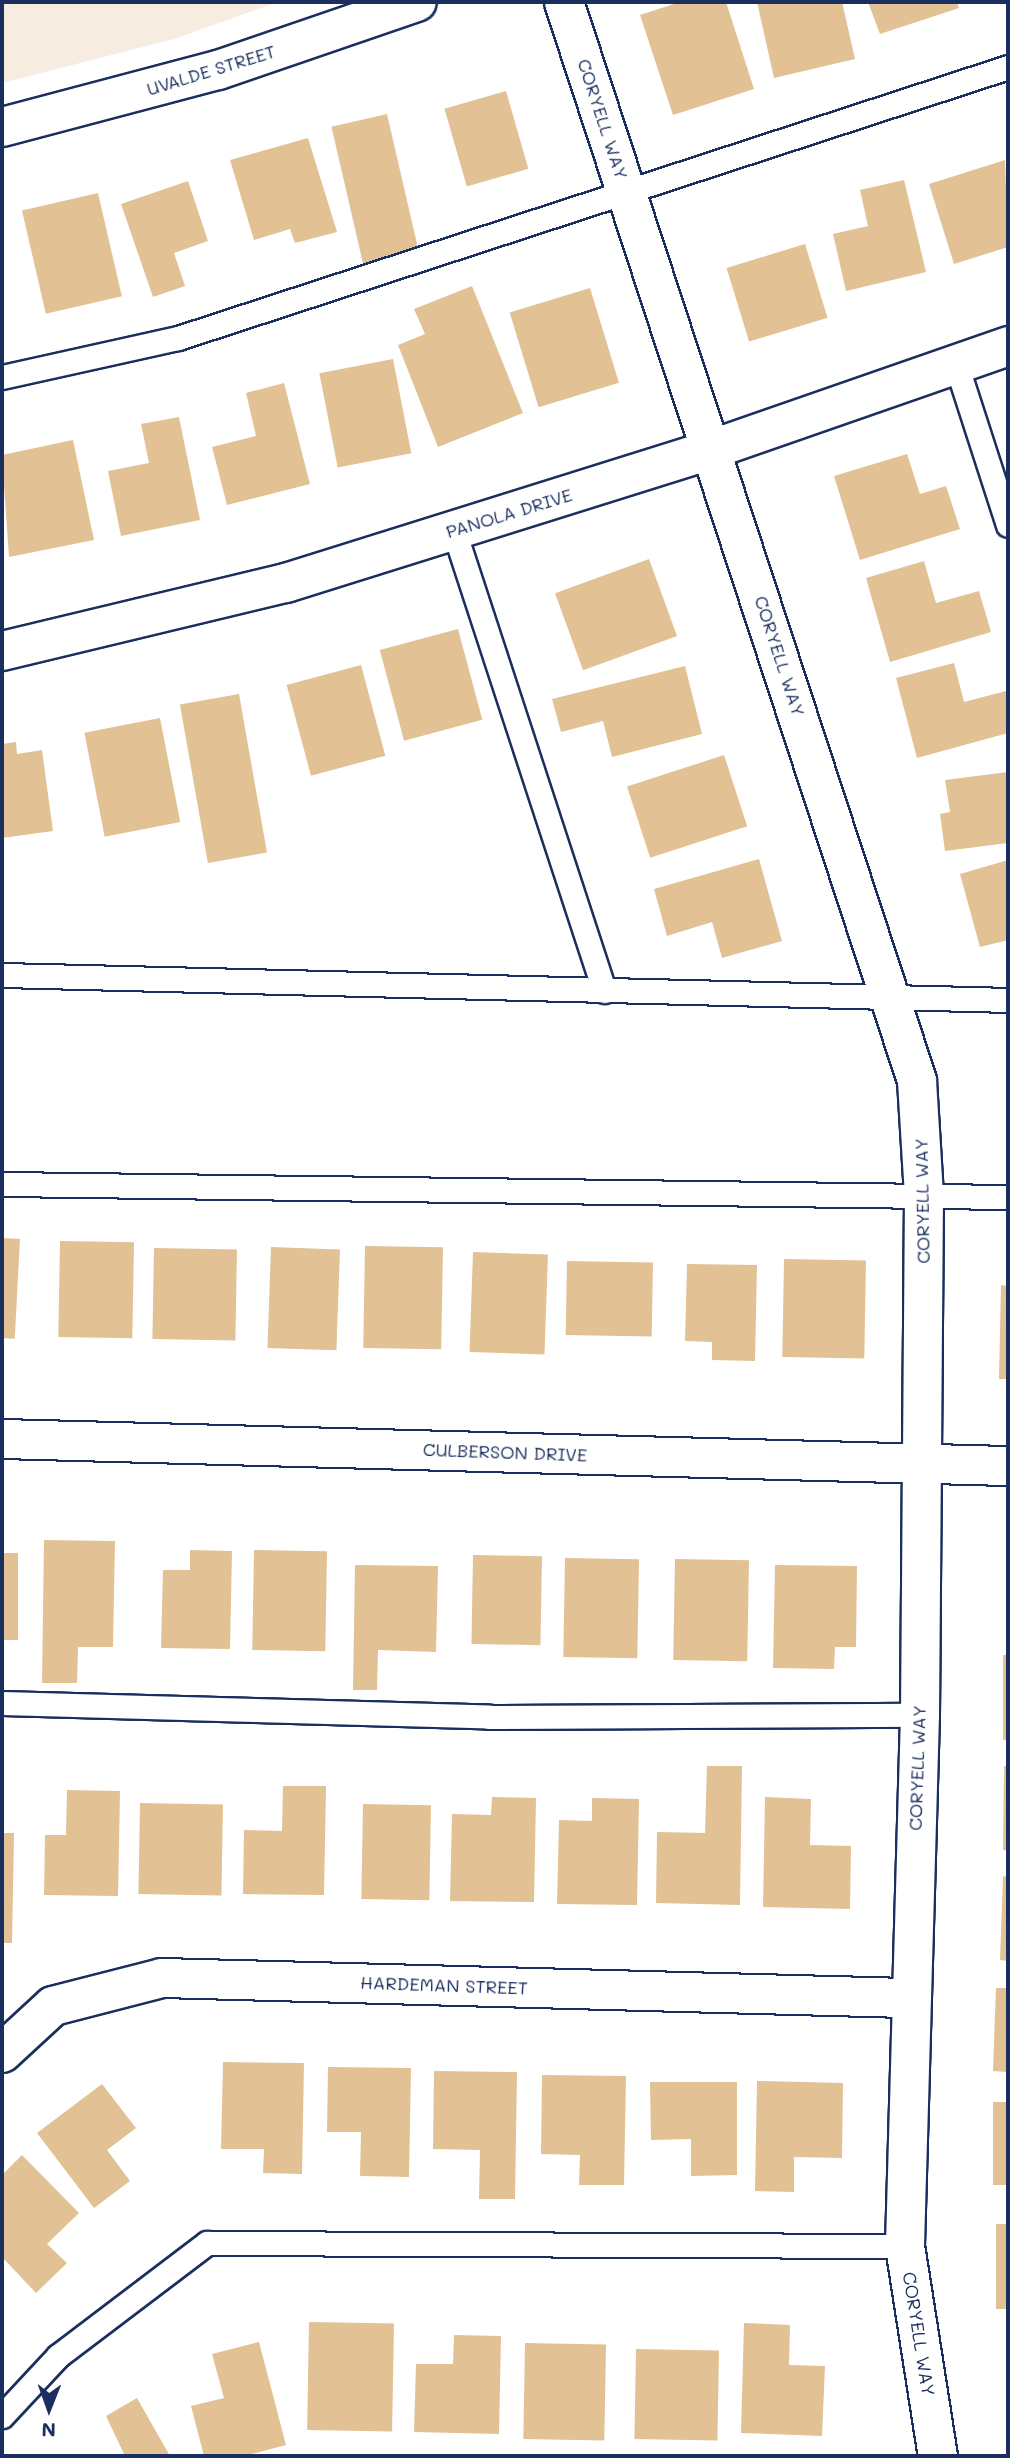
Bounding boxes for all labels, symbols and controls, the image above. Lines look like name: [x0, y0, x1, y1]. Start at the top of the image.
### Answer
street label: UVALDE STREET: [144, 40, 278, 100]
street label: CORYELL WAY: [573, 56, 633, 182]
street label: PANOLA DRIVE: [443, 484, 575, 542]
street label: CORYELL WAY: [750, 593, 810, 719]
street label: CORYELL WAY: [910, 1138, 934, 1264]
street label: CULBERSON DRIVE: [422, 1438, 588, 1466]
street label: CORYELL WAY: [904, 1705, 930, 1831]
street label: HARDEMAN STREET: [360, 1971, 528, 1999]
street label: CORYELL WAY: [899, 2270, 939, 2398]
north arrow: [14, 2374, 84, 2444]
text: N: [41, 2418, 56, 2443]

